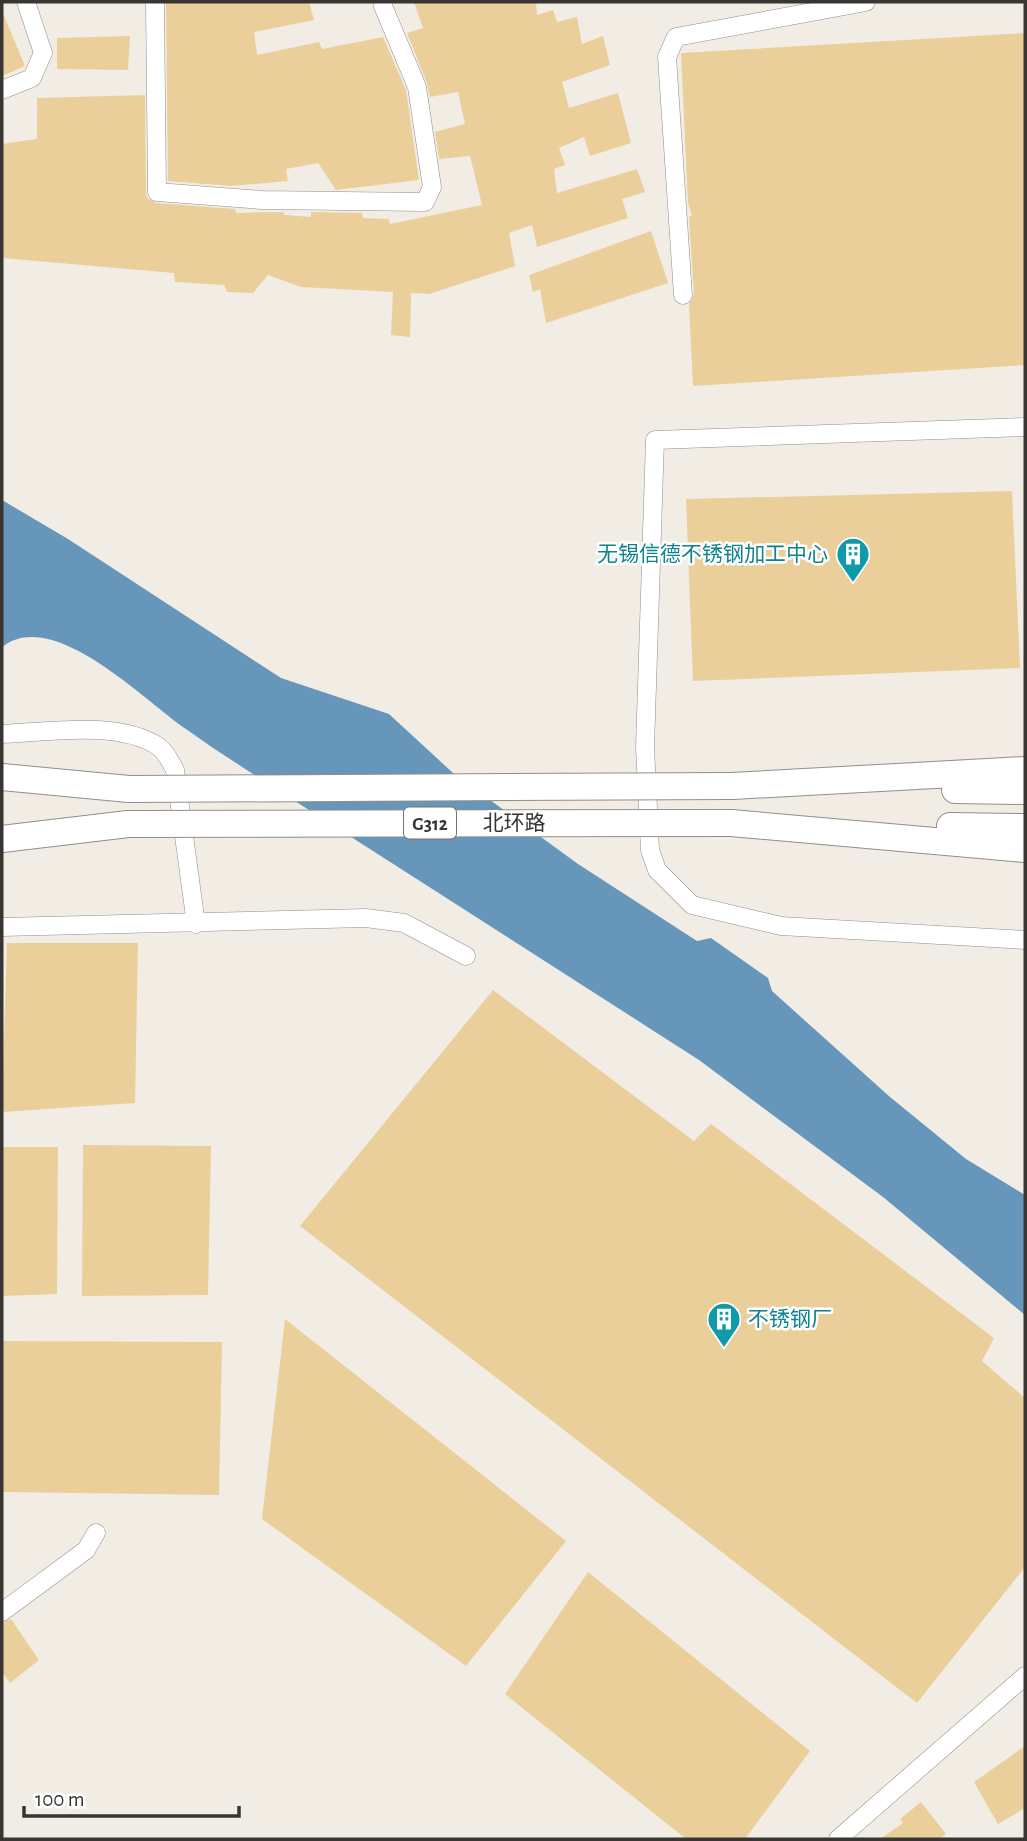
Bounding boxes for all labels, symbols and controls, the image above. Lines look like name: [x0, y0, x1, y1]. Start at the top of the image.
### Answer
building icon: 无锡信德不锈钢加工中心: [834, 535, 872, 584]
place label: 无锡信德不锈钢加工中心: [597, 543, 828, 565]
road number: G312: [404, 808, 456, 838]
street label: 北环路: [483, 812, 546, 834]
building icon: 不锈钢厂: [705, 1300, 743, 1349]
place label: 不锈钢厂: [748, 1308, 832, 1330]
scale bar: [24, 1774, 240, 1818]
text: 100 m: [35, 1789, 85, 1810]

